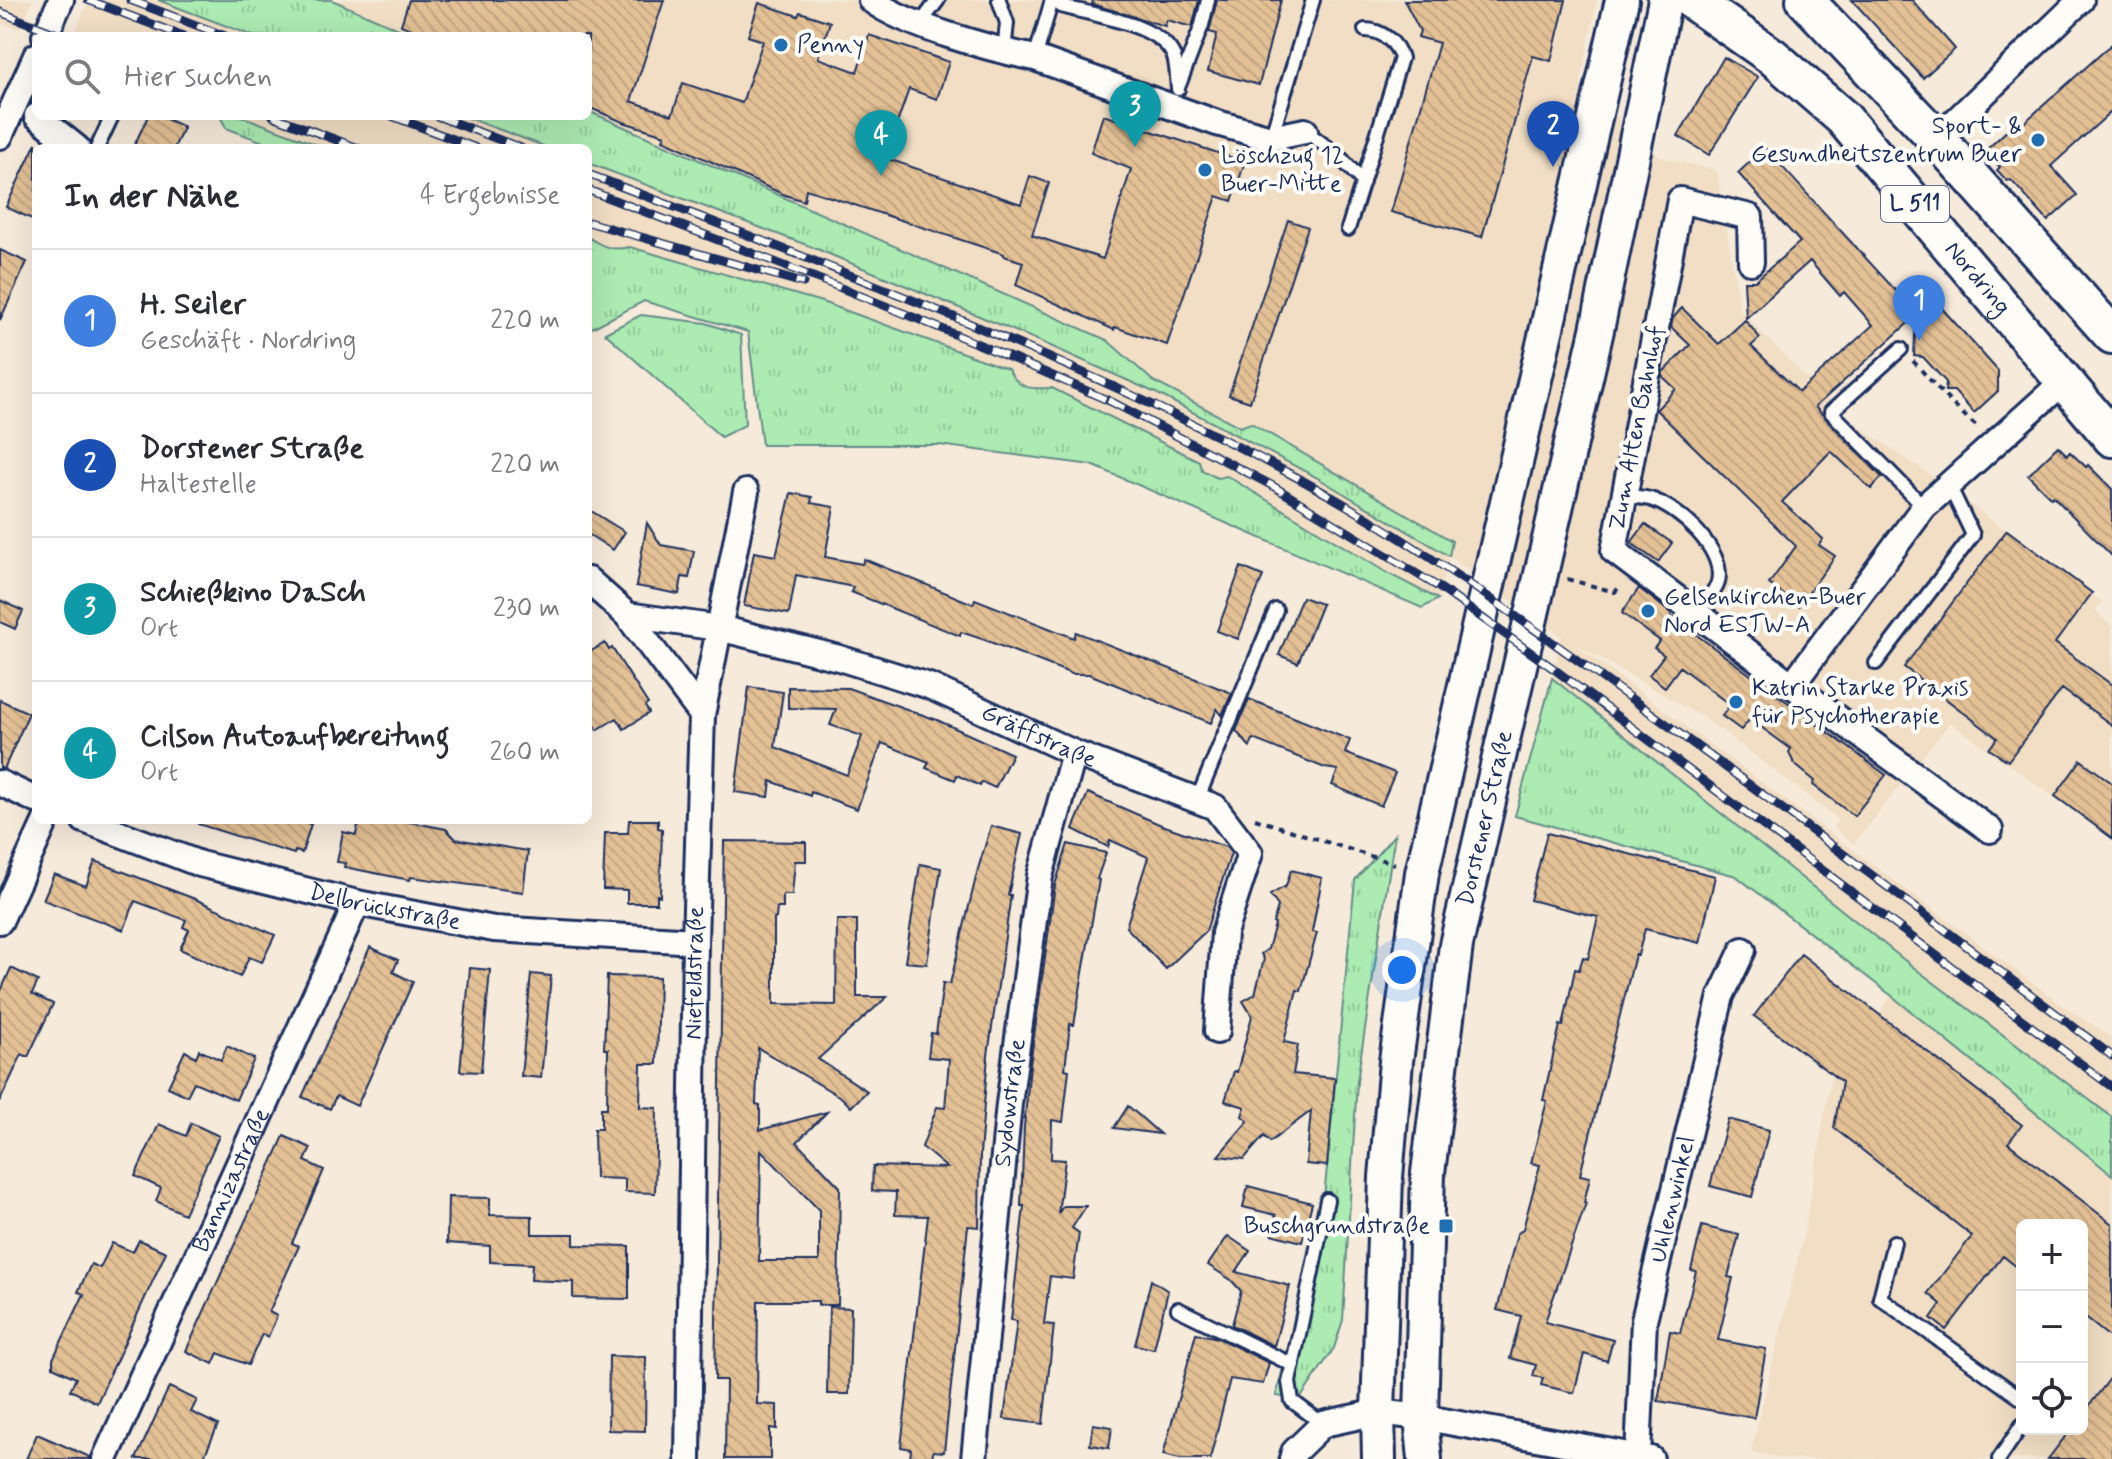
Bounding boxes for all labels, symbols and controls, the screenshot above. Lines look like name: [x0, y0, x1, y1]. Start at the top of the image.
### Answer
place label: Penny: [797, 30, 864, 61]
search box: [32, 32, 592, 120]
marker: Penny: [772, 36, 790, 54]
icon: search: [60, 54, 104, 98]
text: Hier suchen: [124, 57, 272, 96]
pin: 3: [1109, 81, 1161, 147]
pin: 2: [1527, 101, 1579, 167]
pin: 4: [855, 110, 907, 176]
place label: Sport- & Gesundheitszentrum Buer: [1751, 111, 2023, 170]
marker: Sport- & Gesundheitszentrum Buer: [2029, 131, 2047, 149]
place label: Löschzug 12 Buer-Mitte: [1221, 141, 1344, 200]
marker: Löschzug 12 Buer-Mitte: [1196, 161, 1214, 179]
text: In der Nähe: [64, 174, 239, 219]
text: 4 Ergebnisse: [420, 179, 560, 213]
road number: L 511: [1881, 186, 1949, 222]
street label: Nordring: [1938, 235, 2018, 323]
pin: 1: [1893, 275, 1945, 341]
text: H. Seiler: [140, 285, 246, 324]
text: 1: [84, 304, 96, 338]
text: 220 m: [490, 304, 560, 338]
street label: Zum Alten Bahnhof: [1602, 323, 1672, 533]
text: Geschäft · Nordring: [140, 324, 356, 358]
text: Dorstener Straße: [140, 429, 364, 468]
text: 2: [84, 448, 96, 482]
text: 220 m: [490, 448, 560, 482]
text: Haltestelle: [140, 468, 257, 502]
text: Schießkino DaSch: [140, 573, 366, 612]
place label: Gelsenkirchen-Buer Nord ESTW-A: [1664, 582, 1866, 641]
text: 3: [84, 592, 96, 626]
text: 230 m: [493, 592, 560, 626]
marker: Gelsenkirchen-Buer Nord ESTW-A: [1639, 602, 1657, 620]
text: Ort: [140, 612, 178, 646]
place label: Katrin Starke Praxis für Psychotherapie: [1752, 673, 1968, 732]
marker: Katrin Starke Praxis für Psychotherapie: [1727, 693, 1745, 711]
street label: Gräffstraße: [976, 697, 1101, 776]
text: Cilson Autoaufbereitung: [140, 717, 449, 756]
street label: Dorstener Straße: [1450, 727, 1520, 909]
text: 4: [82, 736, 98, 770]
text: 260 m: [490, 736, 560, 770]
text: Ort: [140, 756, 178, 790]
street label: Delbrückstraße: [306, 876, 464, 938]
street label: Niefeldstraße: [678, 906, 712, 1040]
your location: [1382, 950, 1422, 990]
street label: Sydowstraße: [987, 1037, 1033, 1168]
street label: Bannizastraße: [185, 1103, 278, 1257]
street label: Uhlenwinkel: [1643, 1133, 1703, 1266]
place label: Buschgrundstraße: [1244, 1211, 1430, 1242]
marker: Buschgrundstraße: [1437, 1217, 1455, 1235]
map controls: [2016, 1219, 2088, 1435]
button: +: [2016, 1219, 2088, 1291]
button: −: [2016, 1291, 2088, 1363]
button: locate: [2016, 1363, 2088, 1435]

